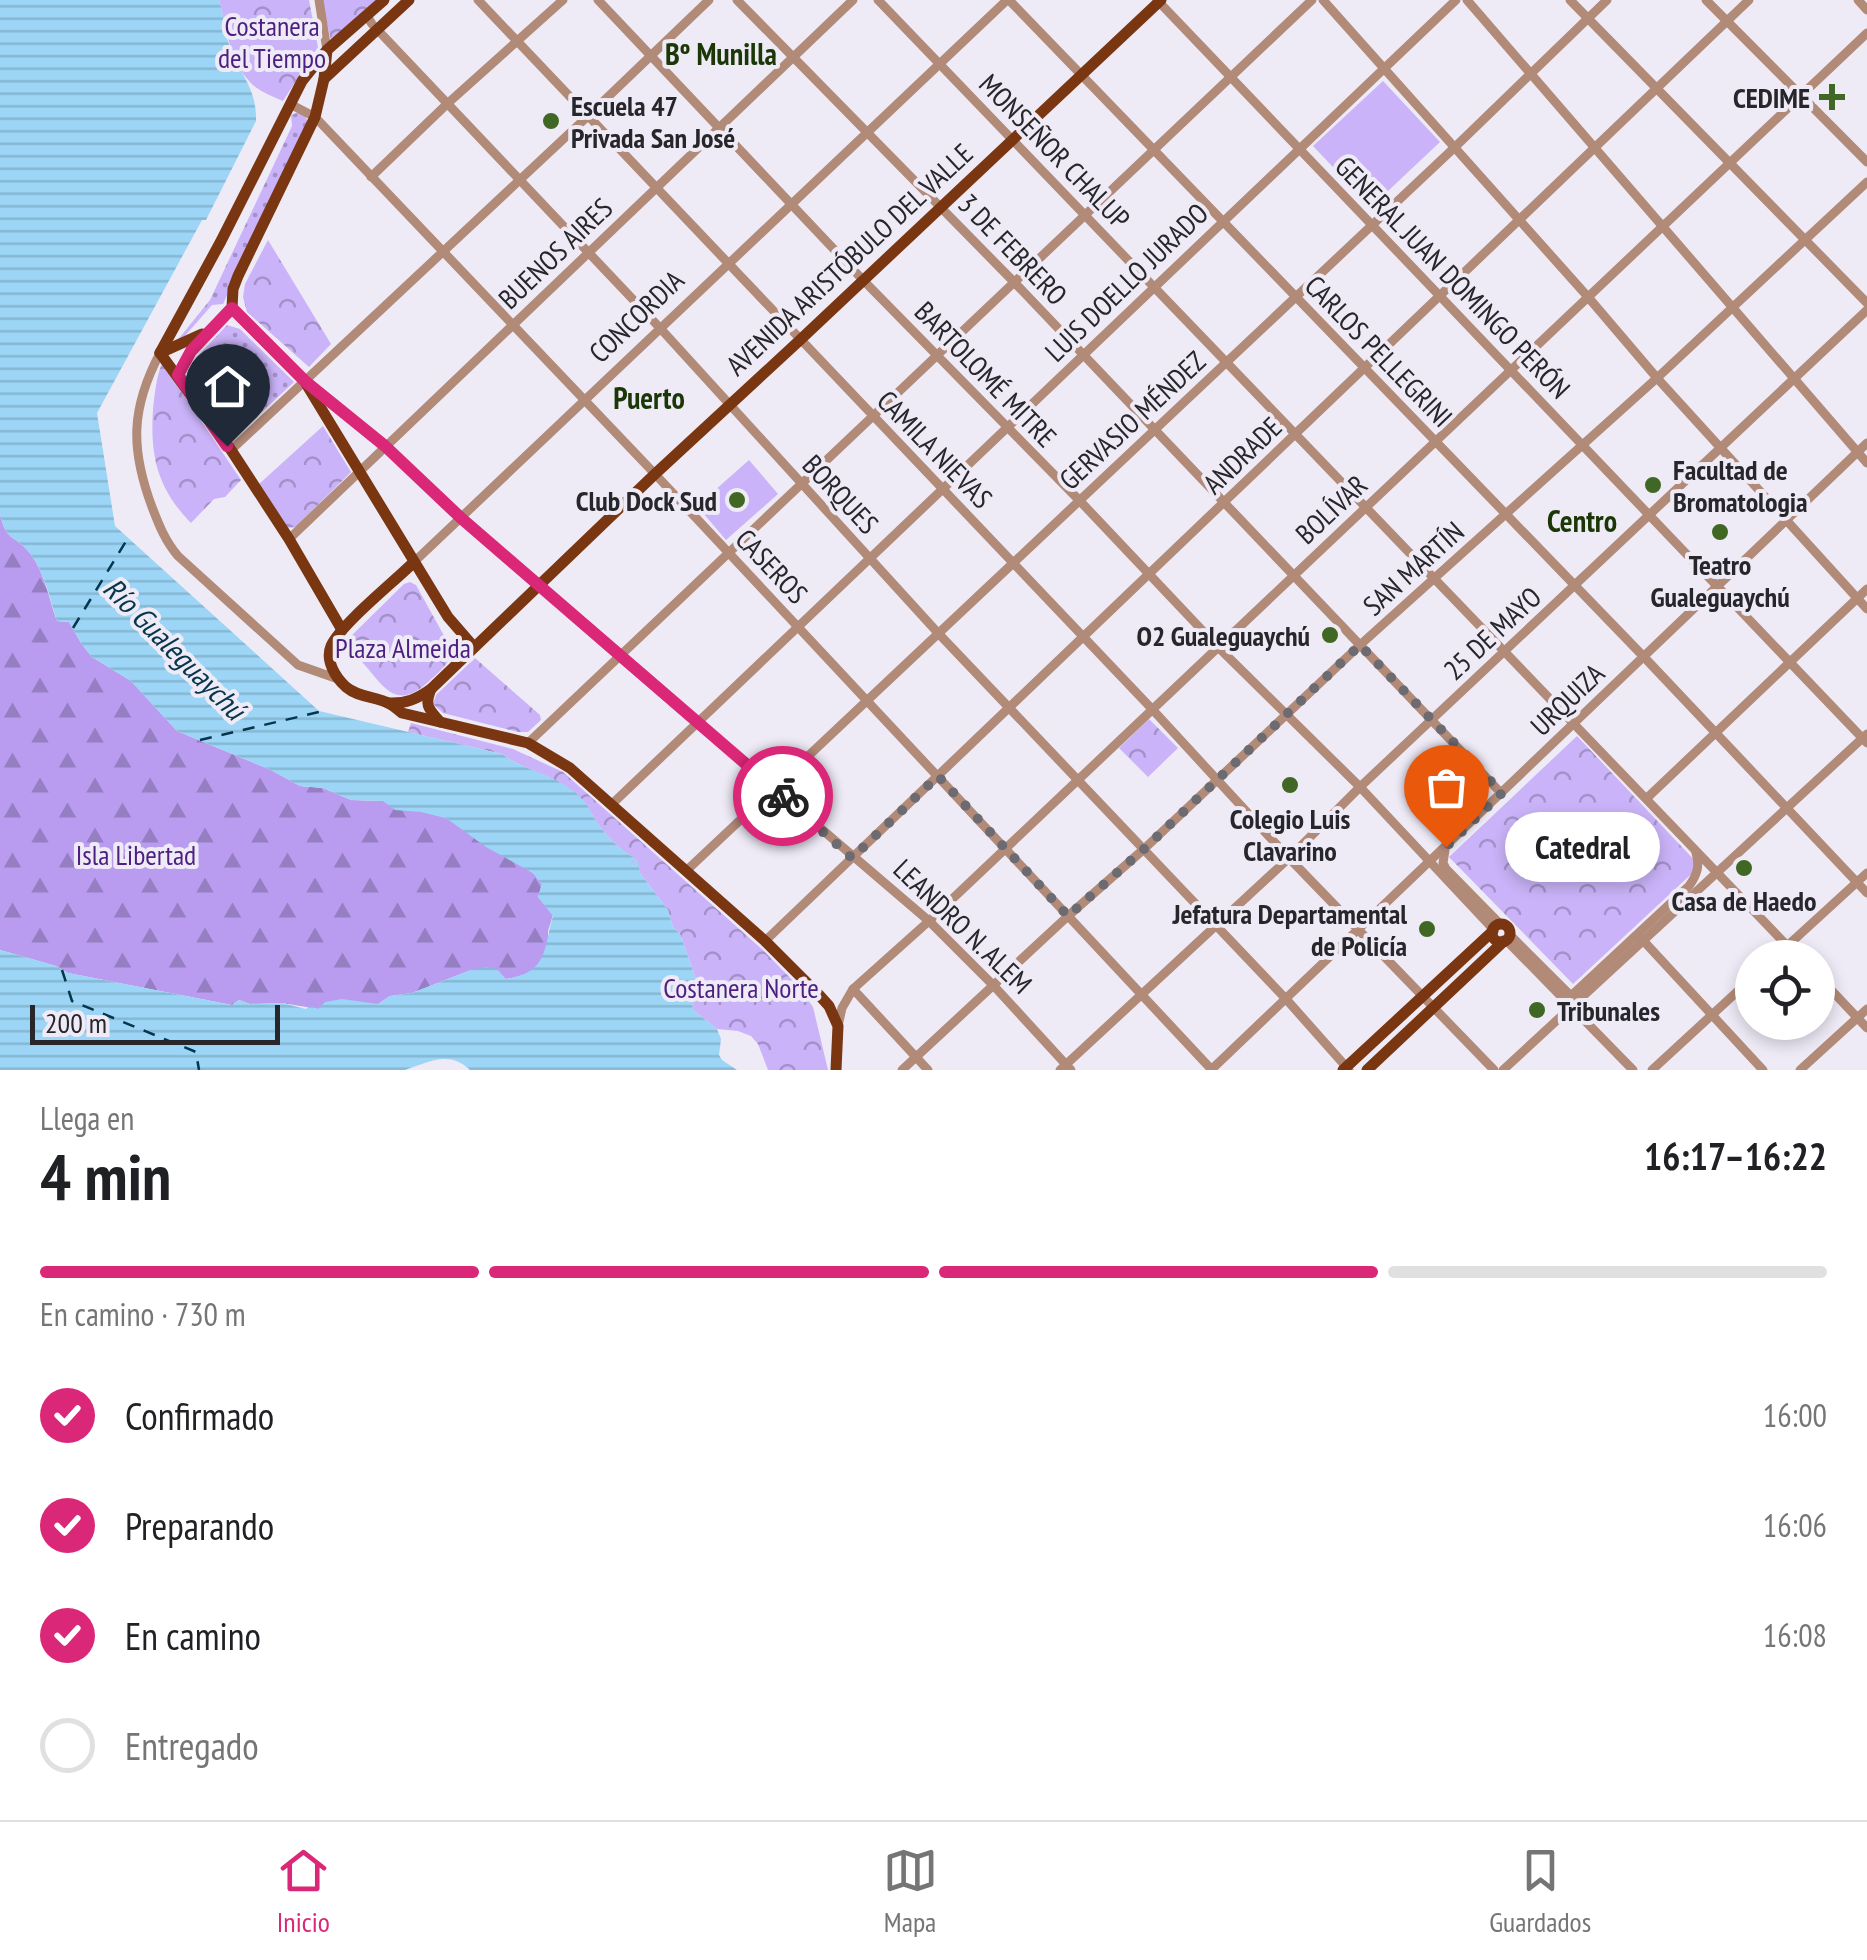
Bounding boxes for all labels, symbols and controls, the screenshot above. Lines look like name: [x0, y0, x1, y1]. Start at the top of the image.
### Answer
park label: Costanera del Tiempo: [218, 7, 326, 76]
district label: Bº Munilla: [665, 34, 777, 73]
street label: MONSEÑOR CHALUP: [972, 65, 1138, 237]
place label: CEDIME: [1733, 79, 1810, 116]
marker: CEDIME: [1819, 84, 1845, 110]
place label: Escuela 47 Privada San José: [571, 87, 735, 156]
marker: Escuela 47 Privada San José: [540, 110, 562, 132]
street label: AVENIDA ARISTÓBULO DEL VALLE: [718, 135, 980, 383]
street label: GENERAL JUAN DOMINGO PERÓN: [1327, 148, 1579, 406]
street label: 3 DE FEBRERO: [951, 185, 1075, 313]
street label: BUENOS AIRES: [490, 189, 620, 317]
street label: LUIS DOELLO JURADO: [1036, 195, 1216, 369]
street label: CONCORDIA: [581, 261, 692, 370]
street label: CARLOS PELLEGRINI: [1297, 267, 1461, 435]
street label: BARTOLOMÉ MITRE: [907, 293, 1065, 455]
street label: GERVASIO MÉNDEZ: [1051, 343, 1213, 497]
pin: [185, 344, 270, 447]
icon: home: [200, 359, 255, 414]
district label: Puerto: [613, 378, 685, 417]
street label: CAMILA NIEVAS: [869, 382, 1001, 516]
street label: ANDRADE: [1195, 408, 1289, 502]
street label: BORQUES: [795, 447, 887, 541]
place label: Facultad de Bromatologia: [1673, 451, 1808, 520]
street label: BOLÍVAR: [1287, 466, 1375, 552]
marker: Facultad de Bromatologia: [1642, 474, 1664, 496]
place label: Club Dock Sud: [576, 482, 717, 519]
marker: Club Dock Sud: [726, 489, 748, 511]
district label: Centro: [1547, 501, 1617, 540]
street label: SAN MARTÍN: [1355, 513, 1471, 623]
street label: CASEROS: [728, 521, 816, 611]
marker: Teatro Gualeguaychú: [1709, 521, 1731, 543]
place label: Teatro Gualeguaychú: [1650, 546, 1790, 615]
water label: Río Gualeguaychú: [96, 569, 256, 729]
street label: 25 DE MAYO: [1435, 578, 1549, 688]
place label: O2 Gualeguaychú: [1136, 617, 1310, 654]
marker: O2 Gualeguaychú: [1319, 624, 1341, 646]
park label: Plaza Almeida: [335, 629, 471, 666]
street label: URQUIZA: [1522, 654, 1612, 743]
pin: [1404, 745, 1489, 848]
courier: [733, 746, 833, 846]
icon: bag: [1419, 760, 1474, 815]
icon: bike: [756, 769, 811, 824]
marker: Colegio Luis Clavarino: [1279, 774, 1301, 796]
place label: Colegio Luis Clavarino: [1230, 800, 1350, 869]
callout: Catedral: [1506, 812, 1661, 882]
text: Catedral: [1535, 826, 1630, 868]
park label: Isla Libertad: [76, 836, 196, 873]
street label: LEANDRO N. ALEM: [886, 851, 1040, 1001]
marker: Casa de Haedo: [1733, 857, 1755, 879]
place label: Casa de Haedo: [1672, 882, 1816, 919]
place label: Jefatura Departamental de Policía: [1171, 895, 1407, 964]
marker: Jefatura Departamental de Policía: [1416, 918, 1438, 940]
map controls: [1735, 940, 1835, 1040]
button: locate: [1735, 940, 1835, 1040]
park label: Costanera Norte: [663, 969, 819, 1006]
place label: Tribunales: [1557, 992, 1660, 1029]
marker: Tribunales: [1526, 999, 1548, 1021]
scale bar: [30, 1000, 280, 1044]
text: 200 m: [45, 1004, 107, 1041]
text: Llega en: [40, 1097, 134, 1139]
text: 16:17–16:22: [1644, 1131, 1827, 1180]
text: 4 min: [40, 1134, 171, 1218]
text: En camino · 730 m: [40, 1293, 246, 1335]
icon: check: [40, 1388, 95, 1443]
text: Confirmado: [125, 1391, 274, 1440]
text: 16:00: [1763, 1394, 1827, 1436]
icon: check: [40, 1498, 95, 1553]
text: Preparando: [125, 1501, 274, 1550]
text: 16:06: [1763, 1504, 1827, 1546]
icon: check: [40, 1608, 95, 1663]
text: En camino: [125, 1611, 261, 1660]
text: 16:08: [1763, 1614, 1827, 1656]
text: Entregado: [125, 1721, 259, 1770]
tab: Inicio: [276, 1843, 331, 1940]
tab: Mapa: [883, 1843, 938, 1940]
tab: Guardados: [1489, 1843, 1591, 1940]

